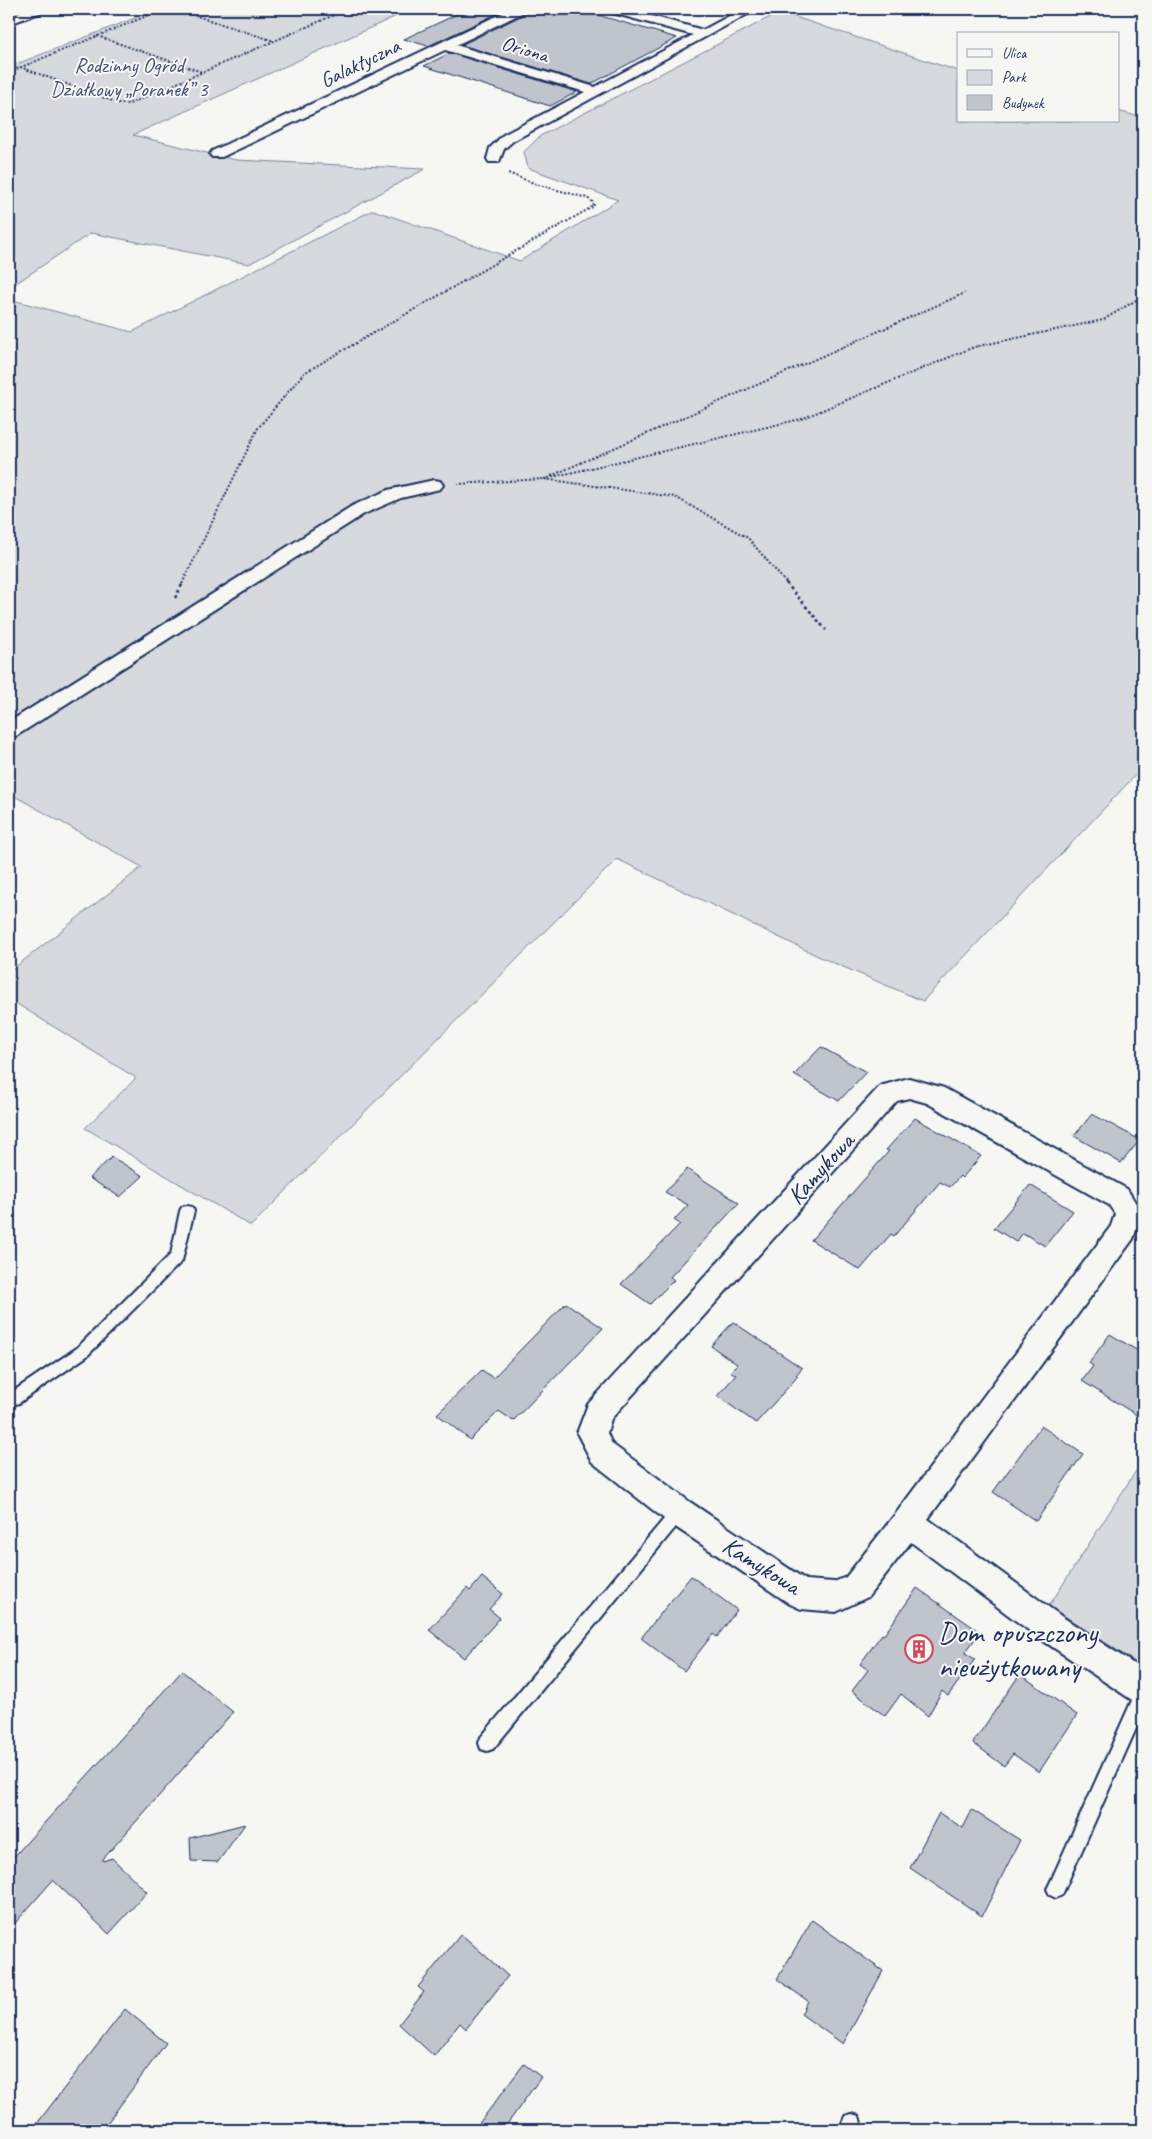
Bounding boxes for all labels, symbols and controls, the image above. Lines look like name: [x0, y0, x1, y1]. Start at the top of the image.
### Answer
street label: Oriona: [498, 30, 554, 69]
street label: Galaktyczna: [316, 32, 406, 93]
legend: [957, 32, 1120, 122]
text: Ulica: [1002, 44, 1027, 63]
park label: Rodzinny Ogród Działkowy „Poranek” 3: [50, 52, 209, 102]
text: Park: [1002, 68, 1027, 87]
text: Budynek: [1002, 94, 1045, 113]
street label: Kamykowa: [780, 1124, 863, 1211]
street label: Kamykowa: [717, 1529, 809, 1604]
place label: Dom opuszczony nieużytkowany: [938, 1613, 1099, 1685]
building icon: Dom opuszczony nieużytkowany: [904, 1634, 934, 1664]

